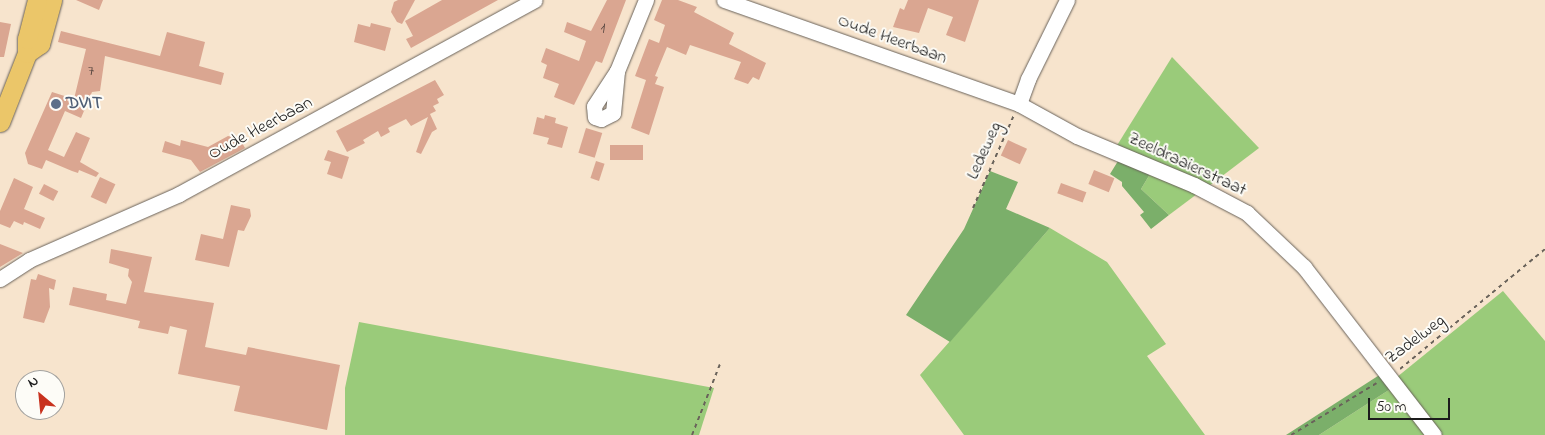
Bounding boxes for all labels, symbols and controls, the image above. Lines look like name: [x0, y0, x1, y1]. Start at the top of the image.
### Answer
street label: Oude Heerbaan: [834, 10, 950, 70]
house number: 1: [601, 20, 605, 38]
house number: 7: [88, 63, 94, 81]
place label: DVIT: [66, 93, 102, 115]
street label: Oude Heerbaan: [205, 93, 317, 165]
marker: DVIT: [50, 98, 62, 110]
street label: Ledeweg: [963, 119, 1007, 183]
street label: Zeeldraaierstraat: [1125, 128, 1249, 202]
street label: Zadelweg: [1382, 311, 1450, 369]
north arrow: [15, 370, 65, 420]
text: N: [24, 371, 42, 394]
scale bar: [1370, 388, 1452, 420]
text: 50 m: [1376, 396, 1406, 418]

